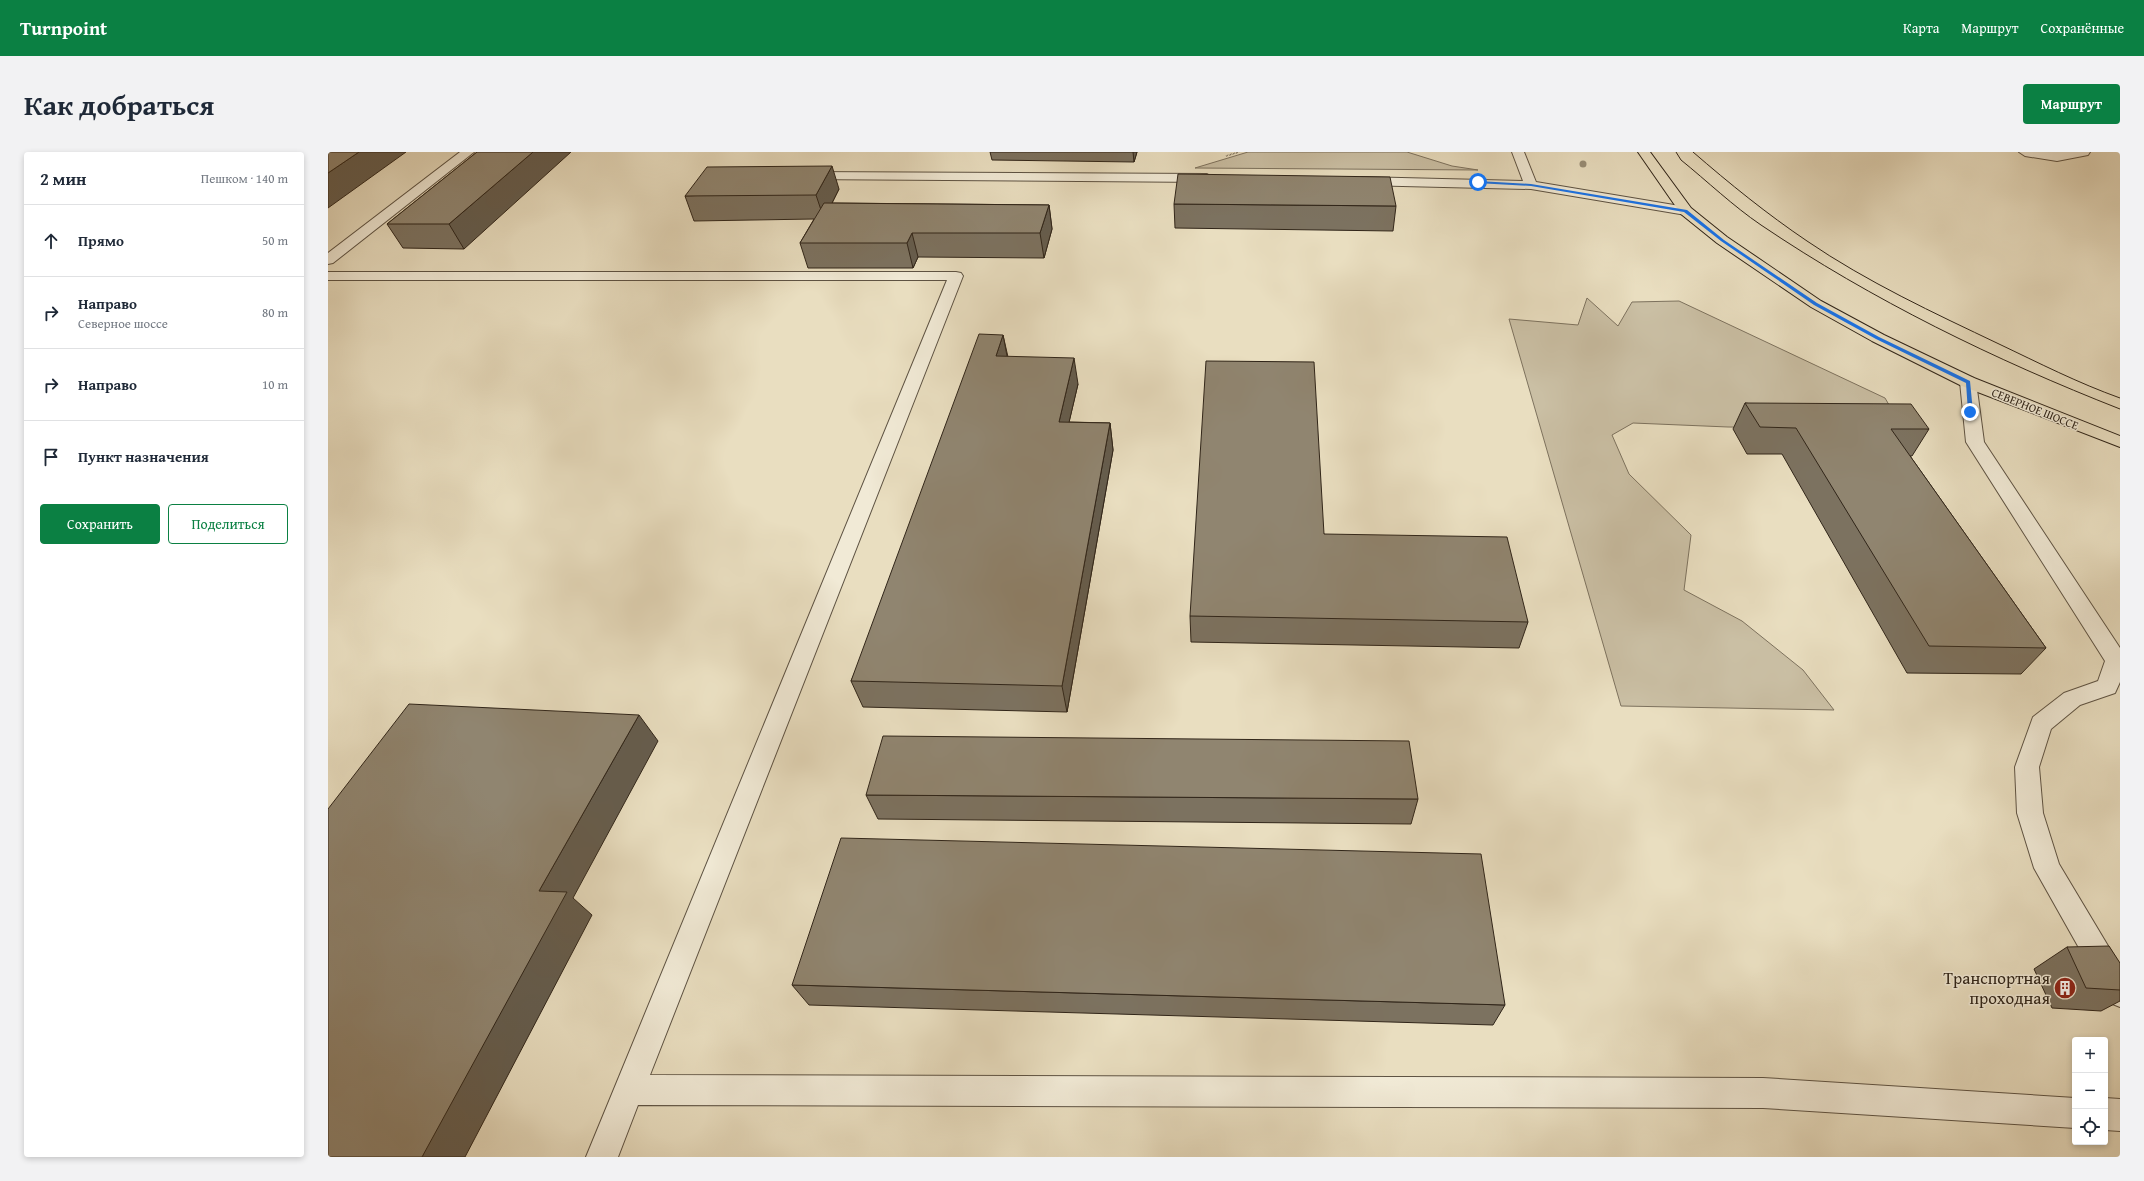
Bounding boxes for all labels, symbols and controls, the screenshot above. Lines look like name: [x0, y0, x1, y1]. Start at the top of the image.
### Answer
text: Turnpoint: [20, 14, 107, 42]
text: Карта: [1903, 18, 1939, 38]
text: Маршрут: [1961, 18, 2019, 38]
text: Сохранённые: [2041, 18, 2124, 38]
text: Как добраться: [24, 84, 214, 125]
button: Маршрут: [2023, 84, 2120, 124]
text: 2 мин: [40, 166, 86, 191]
text: Пешком · 140 m: [201, 169, 288, 188]
route start: [1469, 173, 1487, 191]
icon: ahead: [40, 230, 62, 252]
text: Прямо: [78, 230, 124, 251]
text: 50 m: [262, 231, 288, 250]
text: Направо: [78, 293, 137, 314]
icon: right: [40, 302, 62, 324]
text: 80 m: [262, 303, 288, 322]
text: Северное шоссе: [78, 314, 168, 333]
icon: right: [40, 374, 62, 396]
text: Направо: [78, 374, 137, 395]
text: 10 m: [262, 375, 288, 394]
street label: СЕВЕРНОЕ ШОССЕ: [1989, 383, 2081, 434]
route end: [1961, 403, 1979, 421]
icon: arrive: [40, 446, 62, 468]
text: Пункт назначения: [78, 446, 209, 467]
button: Сохранить: [40, 504, 160, 544]
button: Поделиться: [168, 504, 288, 544]
place label: Транспортная проходная: [1944, 965, 2050, 1010]
building icon: Транспортная проходная: [2052, 975, 2078, 1001]
map controls: [2072, 1037, 2108, 1145]
button: +: [2072, 1037, 2108, 1073]
button: −: [2072, 1073, 2108, 1109]
button: locate: [2072, 1109, 2108, 1145]

